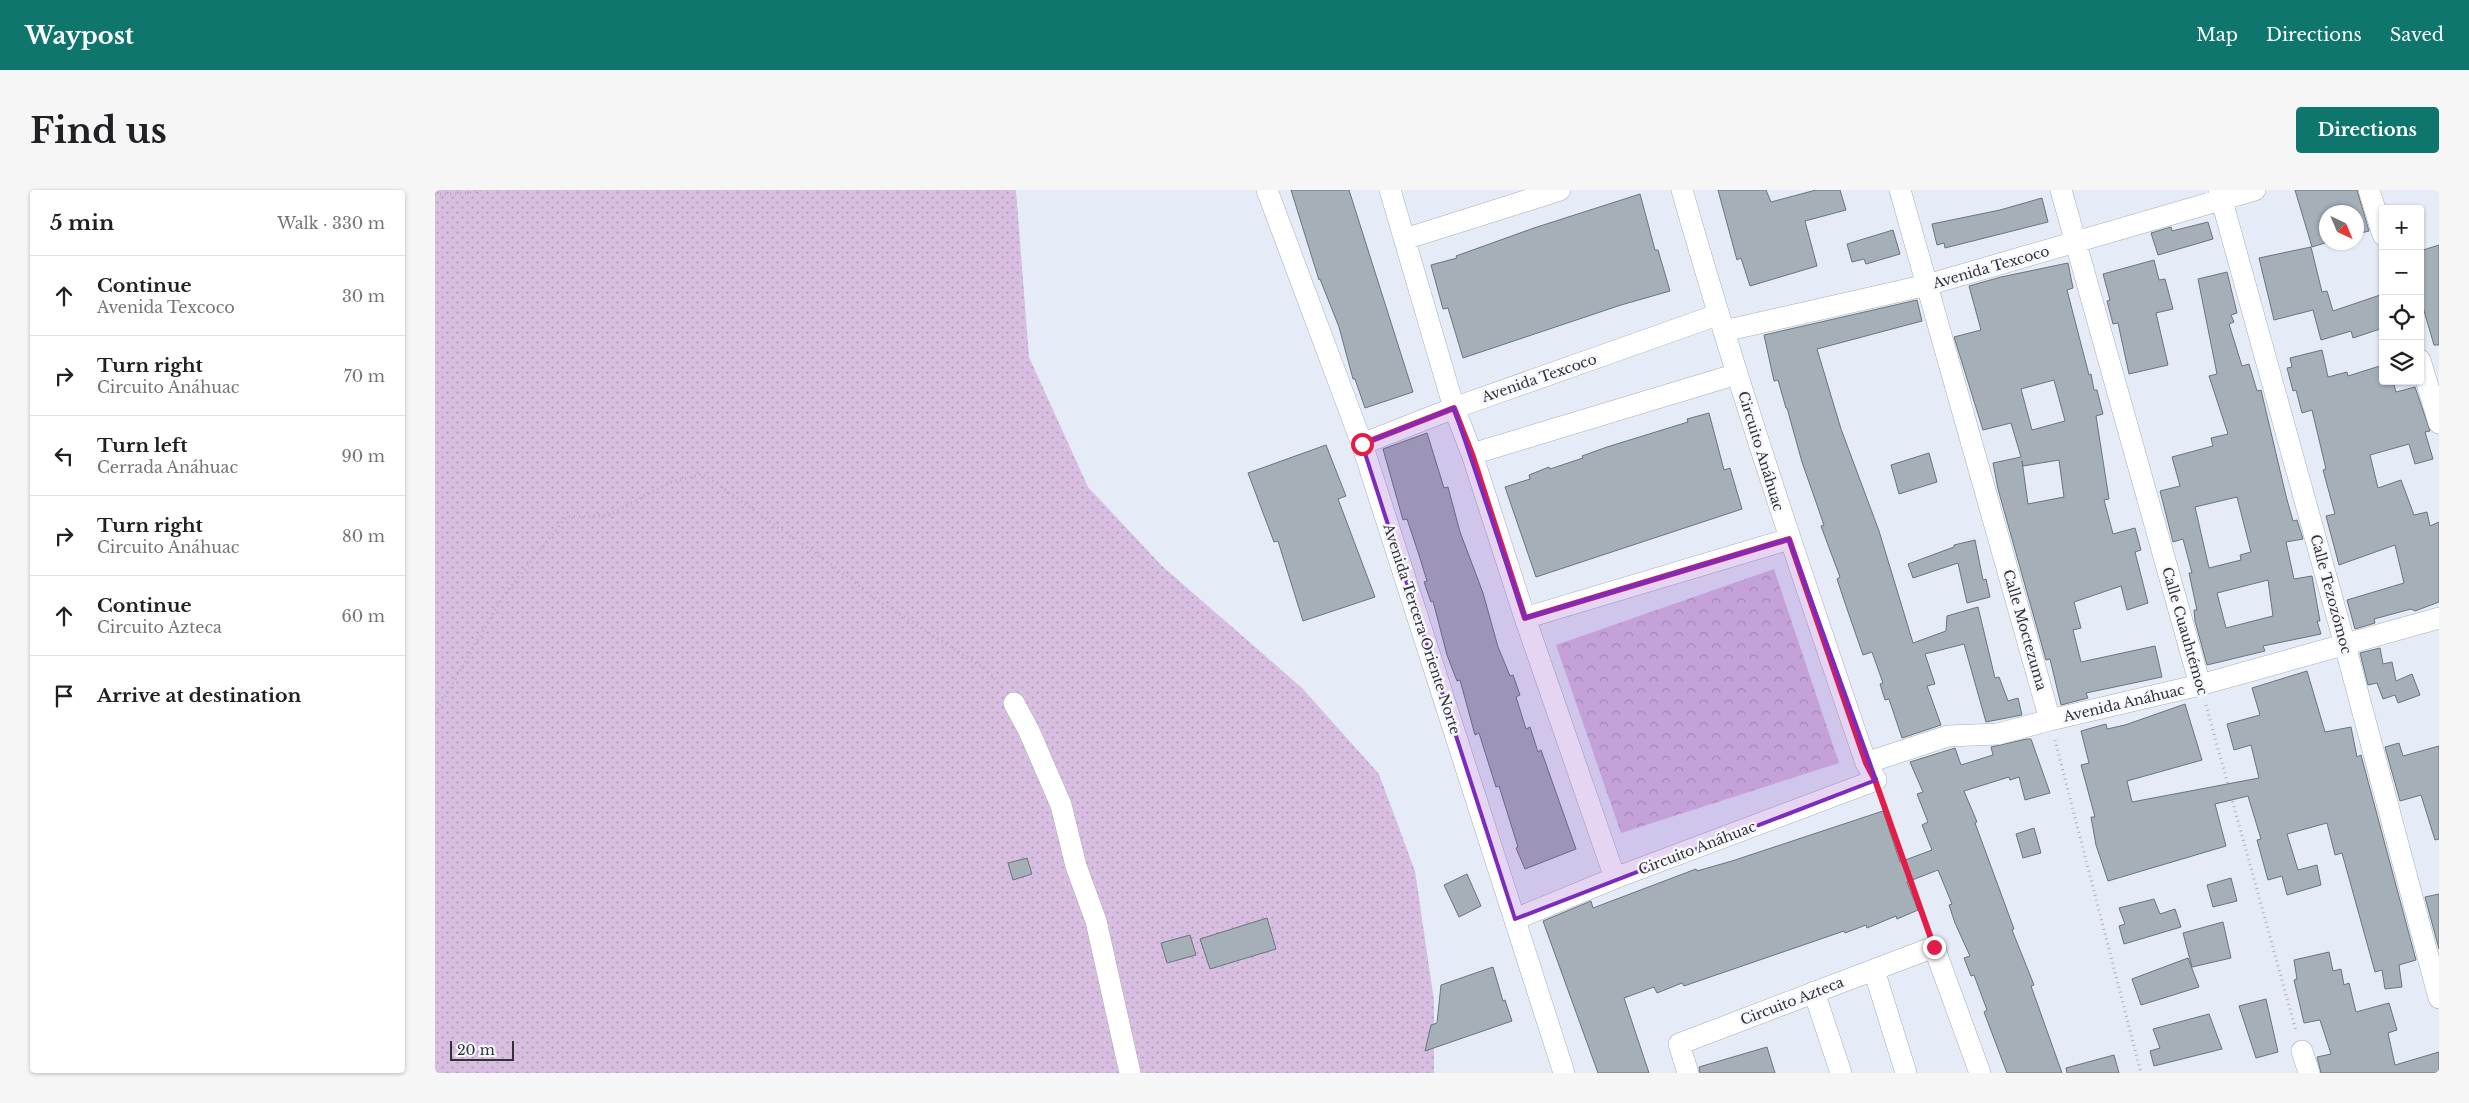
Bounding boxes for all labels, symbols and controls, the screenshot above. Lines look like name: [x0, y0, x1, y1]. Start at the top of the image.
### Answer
text: Waypost: [25, 21, 134, 50]
text: Map: [2196, 24, 2238, 46]
text: Directions: [2266, 24, 2362, 46]
text: Saved: [2390, 24, 2444, 46]
button: Directions: [2296, 107, 2439, 153]
text: Find us: [30, 109, 167, 152]
north arrow: [2319, 205, 2364, 250]
map controls: [2379, 205, 2424, 385]
button: +: [2379, 205, 2424, 250]
text: 5 min: [50, 210, 114, 236]
text: Walk · 330 m: [277, 213, 385, 233]
street label: Avenida Texcoco: [1930, 242, 2051, 293]
button: −: [2379, 250, 2424, 295]
text: Continue: [97, 274, 192, 297]
icon: ahead: [50, 282, 78, 310]
text: 30 m: [342, 286, 385, 306]
button: locate: [2379, 295, 2424, 340]
text: Avenida Texcoco: [97, 297, 235, 317]
button: layers: [2379, 340, 2424, 385]
street label: Avenida Texcoco: [1478, 350, 1599, 406]
text: Turn right: [97, 354, 203, 377]
icon: right: [50, 362, 78, 390]
text: 70 m: [344, 366, 385, 386]
text: Circuito Anáhuac: [97, 377, 239, 397]
street label: Circuito Anáhuac: [1734, 389, 1788, 514]
route start: [1351, 433, 1374, 456]
text: Turn left: [97, 434, 188, 457]
icon: left: [50, 442, 78, 470]
text: 90 m: [342, 446, 385, 466]
text: Cerrada Anáhuac: [97, 457, 238, 477]
text: Turn right: [97, 514, 203, 537]
street label: Avenida Tercera Oriente Norte: [1379, 520, 1465, 737]
icon: right: [50, 522, 78, 550]
text: 80 m: [342, 526, 385, 546]
street label: Calle Tezozómoc: [2306, 532, 2356, 656]
text: Circuito Anáhuac: [97, 537, 239, 557]
street label: Calle Cuauhtémoc: [2158, 565, 2212, 698]
street label: Calle Moctezuma: [1999, 567, 2051, 693]
text: Continue: [97, 594, 192, 617]
icon: ahead: [50, 602, 78, 630]
text: 60 m: [342, 606, 385, 626]
text: Circuito Azteca: [97, 617, 222, 637]
street label: Avenida Anáhuac: [2061, 680, 2187, 726]
icon: arrive: [50, 682, 78, 710]
text: Arrive at destination: [97, 684, 301, 707]
street label: Circuito Anáhuac: [1636, 817, 1759, 879]
route end: [1923, 936, 1946, 959]
street label: Circuito Azteca: [1738, 973, 1846, 1029]
scale bar: [450, 1038, 514, 1061]
text: 20 m: [457, 1041, 495, 1059]

